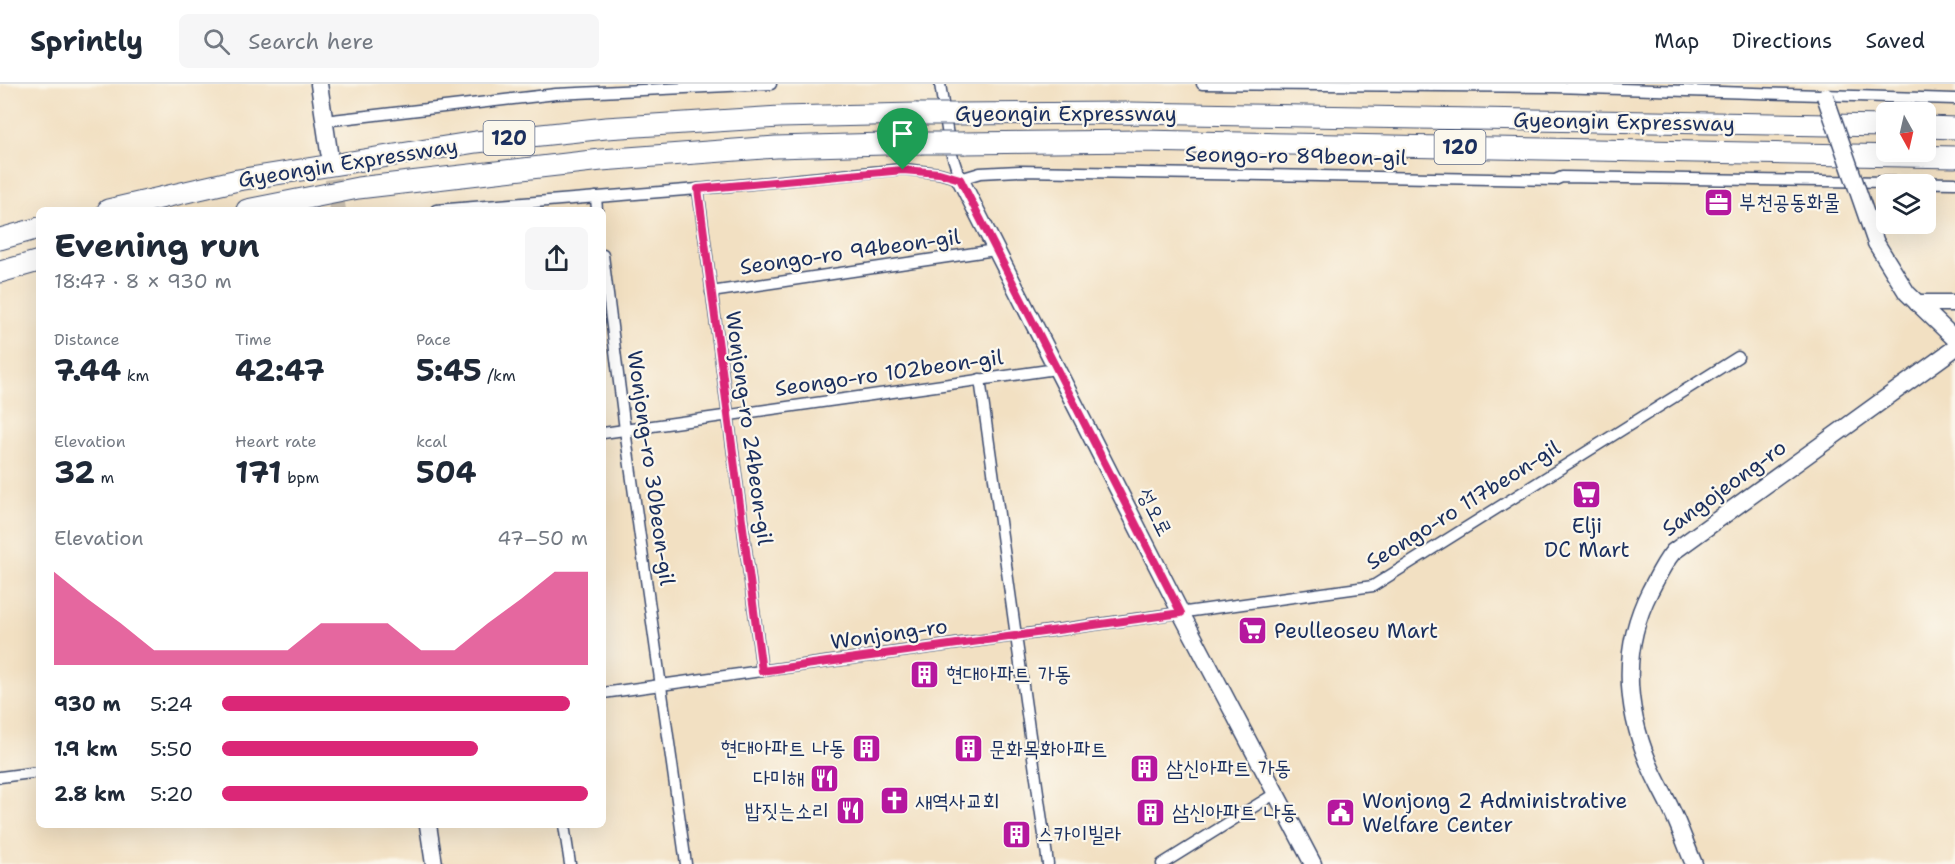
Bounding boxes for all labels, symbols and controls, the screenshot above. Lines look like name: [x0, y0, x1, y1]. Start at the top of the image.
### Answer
search box: [179, 14, 599, 68]
text: Sprintly: [30, 22, 143, 60]
icon: search: [200, 25, 233, 58]
text: Search here: [248, 27, 374, 56]
text: Map: [1654, 27, 1699, 55]
text: Directions: [1732, 27, 1832, 55]
text: Saved: [1865, 27, 1925, 55]
street label: Gyeongin Expressway: [955, 100, 1177, 128]
north arrow: [1876, 102, 1936, 162]
map controls: [1876, 102, 1936, 234]
street label: Gyeongin Expressway: [1513, 106, 1735, 138]
pin: [877, 108, 928, 170]
icon: arrive: [886, 117, 919, 150]
road number: 120: [484, 121, 534, 155]
road number: 120: [1434, 130, 1486, 164]
street label: Gyeongin Expressway: [236, 132, 460, 194]
street label: Seongo-ro 89beon-gil: [1185, 140, 1408, 172]
button: layers: [1876, 174, 1936, 234]
office icon: 부천공동화물: [1702, 186, 1734, 218]
place label: 부천공동화물: [1739, 188, 1840, 216]
text: Evening run: [54, 223, 260, 268]
street label: Seongo-ro 94beon-gil: [738, 223, 963, 281]
button: share: [525, 227, 588, 290]
text: 18:47 · 8 × 930 m: [54, 268, 232, 294]
street label: Wonjong-ro 24beon-gil: [719, 309, 779, 548]
text: Distance: [54, 329, 120, 350]
text: Time: [235, 329, 272, 350]
text: Pace: [416, 329, 451, 350]
street label: Seongo-ro 102beon-gil: [773, 343, 1006, 403]
street label: Wonjong-ro 30beon-gil: [621, 349, 681, 588]
text: 7.44: [54, 350, 121, 391]
text: 42:47: [235, 350, 325, 391]
text: 5:45: [416, 350, 482, 391]
text: km: [121, 365, 149, 386]
text: /km: [482, 365, 516, 386]
text: Elevation: [54, 431, 126, 452]
text: Heart rate: [235, 431, 317, 452]
text: kcal: [416, 431, 447, 452]
street label: Seongo-ro 117beon-gil: [1361, 433, 1566, 576]
street label: Sangojeong-ro: [1656, 433, 1792, 543]
text: 32: [54, 452, 95, 493]
text: 171: [235, 452, 282, 493]
text: 504: [416, 452, 477, 493]
text: m: [95, 467, 114, 488]
text: bpm: [282, 467, 319, 488]
supermarket icon: Elji DC Mart: [1571, 479, 1603, 511]
street label: 성오로: [1131, 483, 1179, 541]
place label: Elji DC Mart: [1544, 512, 1630, 564]
text: Elevation: [54, 525, 144, 551]
text: 47–50 m: [497, 525, 588, 551]
street label: Wonjong-ro: [829, 612, 949, 656]
supermarket icon: Peulleoseu Mart: [1237, 615, 1269, 647]
place label: Peulleoseu Mart: [1274, 617, 1438, 645]
building icon: 현대아파트 가동: [909, 658, 941, 690]
place label: 현대아파트 가동: [946, 660, 1071, 688]
text: 930 m: [54, 691, 121, 717]
text: 5:24: [150, 691, 193, 717]
building icon: 현대아파트 나동: [851, 732, 883, 764]
building icon: 문화목화아파트: [952, 733, 984, 765]
place label: 현대아파트 나동: [721, 734, 846, 762]
place label: 문화목화아파트: [989, 735, 1107, 763]
text: 1.9 km: [54, 736, 117, 762]
text: 5:50: [150, 736, 193, 762]
building icon: 삼신아파트 가동: [1129, 752, 1161, 784]
place label: 삼신아파트 가동: [1166, 754, 1291, 782]
restaurant icon: 다미해: [809, 762, 841, 794]
place label: 다미해: [753, 764, 804, 792]
text: 2.8 km: [54, 781, 125, 807]
text: 5:20: [150, 781, 193, 807]
church icon: 새역사교회: [878, 785, 910, 817]
place label: 새역사교회: [915, 787, 1000, 815]
place label: Wonjong 2 Administrative Welfare Center: [1362, 787, 1627, 839]
restaurant icon: 밥짓는소리: [834, 795, 866, 827]
building icon: 삼신아파트 나동: [1135, 796, 1167, 828]
place label: 밥짓는소리: [745, 797, 829, 825]
public building icon: Wonjong 2 Administrative Welfare Center: [1325, 797, 1357, 829]
place label: 삼신아파트 나동: [1172, 798, 1297, 826]
building icon: 스카이빌라: [1000, 818, 1032, 850]
place label: 스카이빌라: [1037, 820, 1122, 848]

